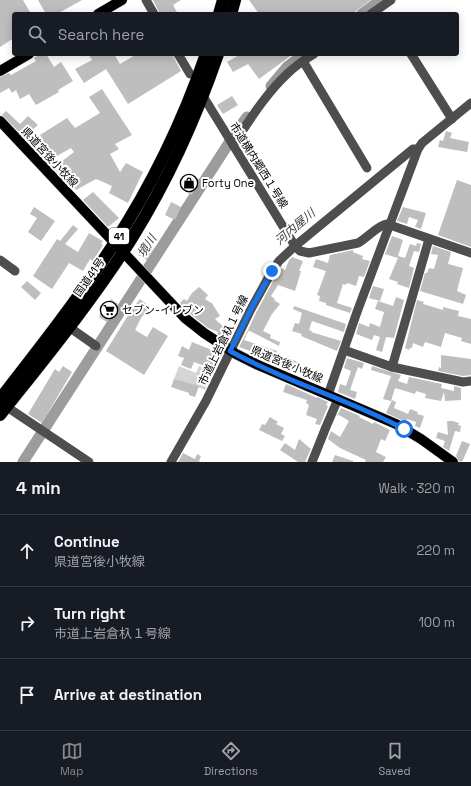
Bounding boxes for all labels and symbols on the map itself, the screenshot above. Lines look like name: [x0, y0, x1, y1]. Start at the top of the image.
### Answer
street label: 市道横内郷西１号線: [227, 119, 291, 211]
street label: 県道宮後小牧線: [19, 124, 81, 190]
shop icon: Forty One: [179, 173, 199, 193]
place label: Forty One: [202, 176, 254, 190]
water label: 河内屋川: [271, 204, 320, 249]
road number: 41: [109, 228, 129, 244]
water label: 境川: [134, 230, 161, 260]
street label: 国道41号: [71, 255, 107, 299]
route end: [263, 262, 281, 280]
street label: 市道上岩倉杁１号線: [195, 292, 251, 388]
supermarket icon: セブン-イレブン: [99, 300, 119, 320]
place label: セブン-イレブン: [122, 303, 204, 317]
street label: 県道宮後小牧線: [249, 343, 325, 385]
route start: [395, 420, 413, 438]

